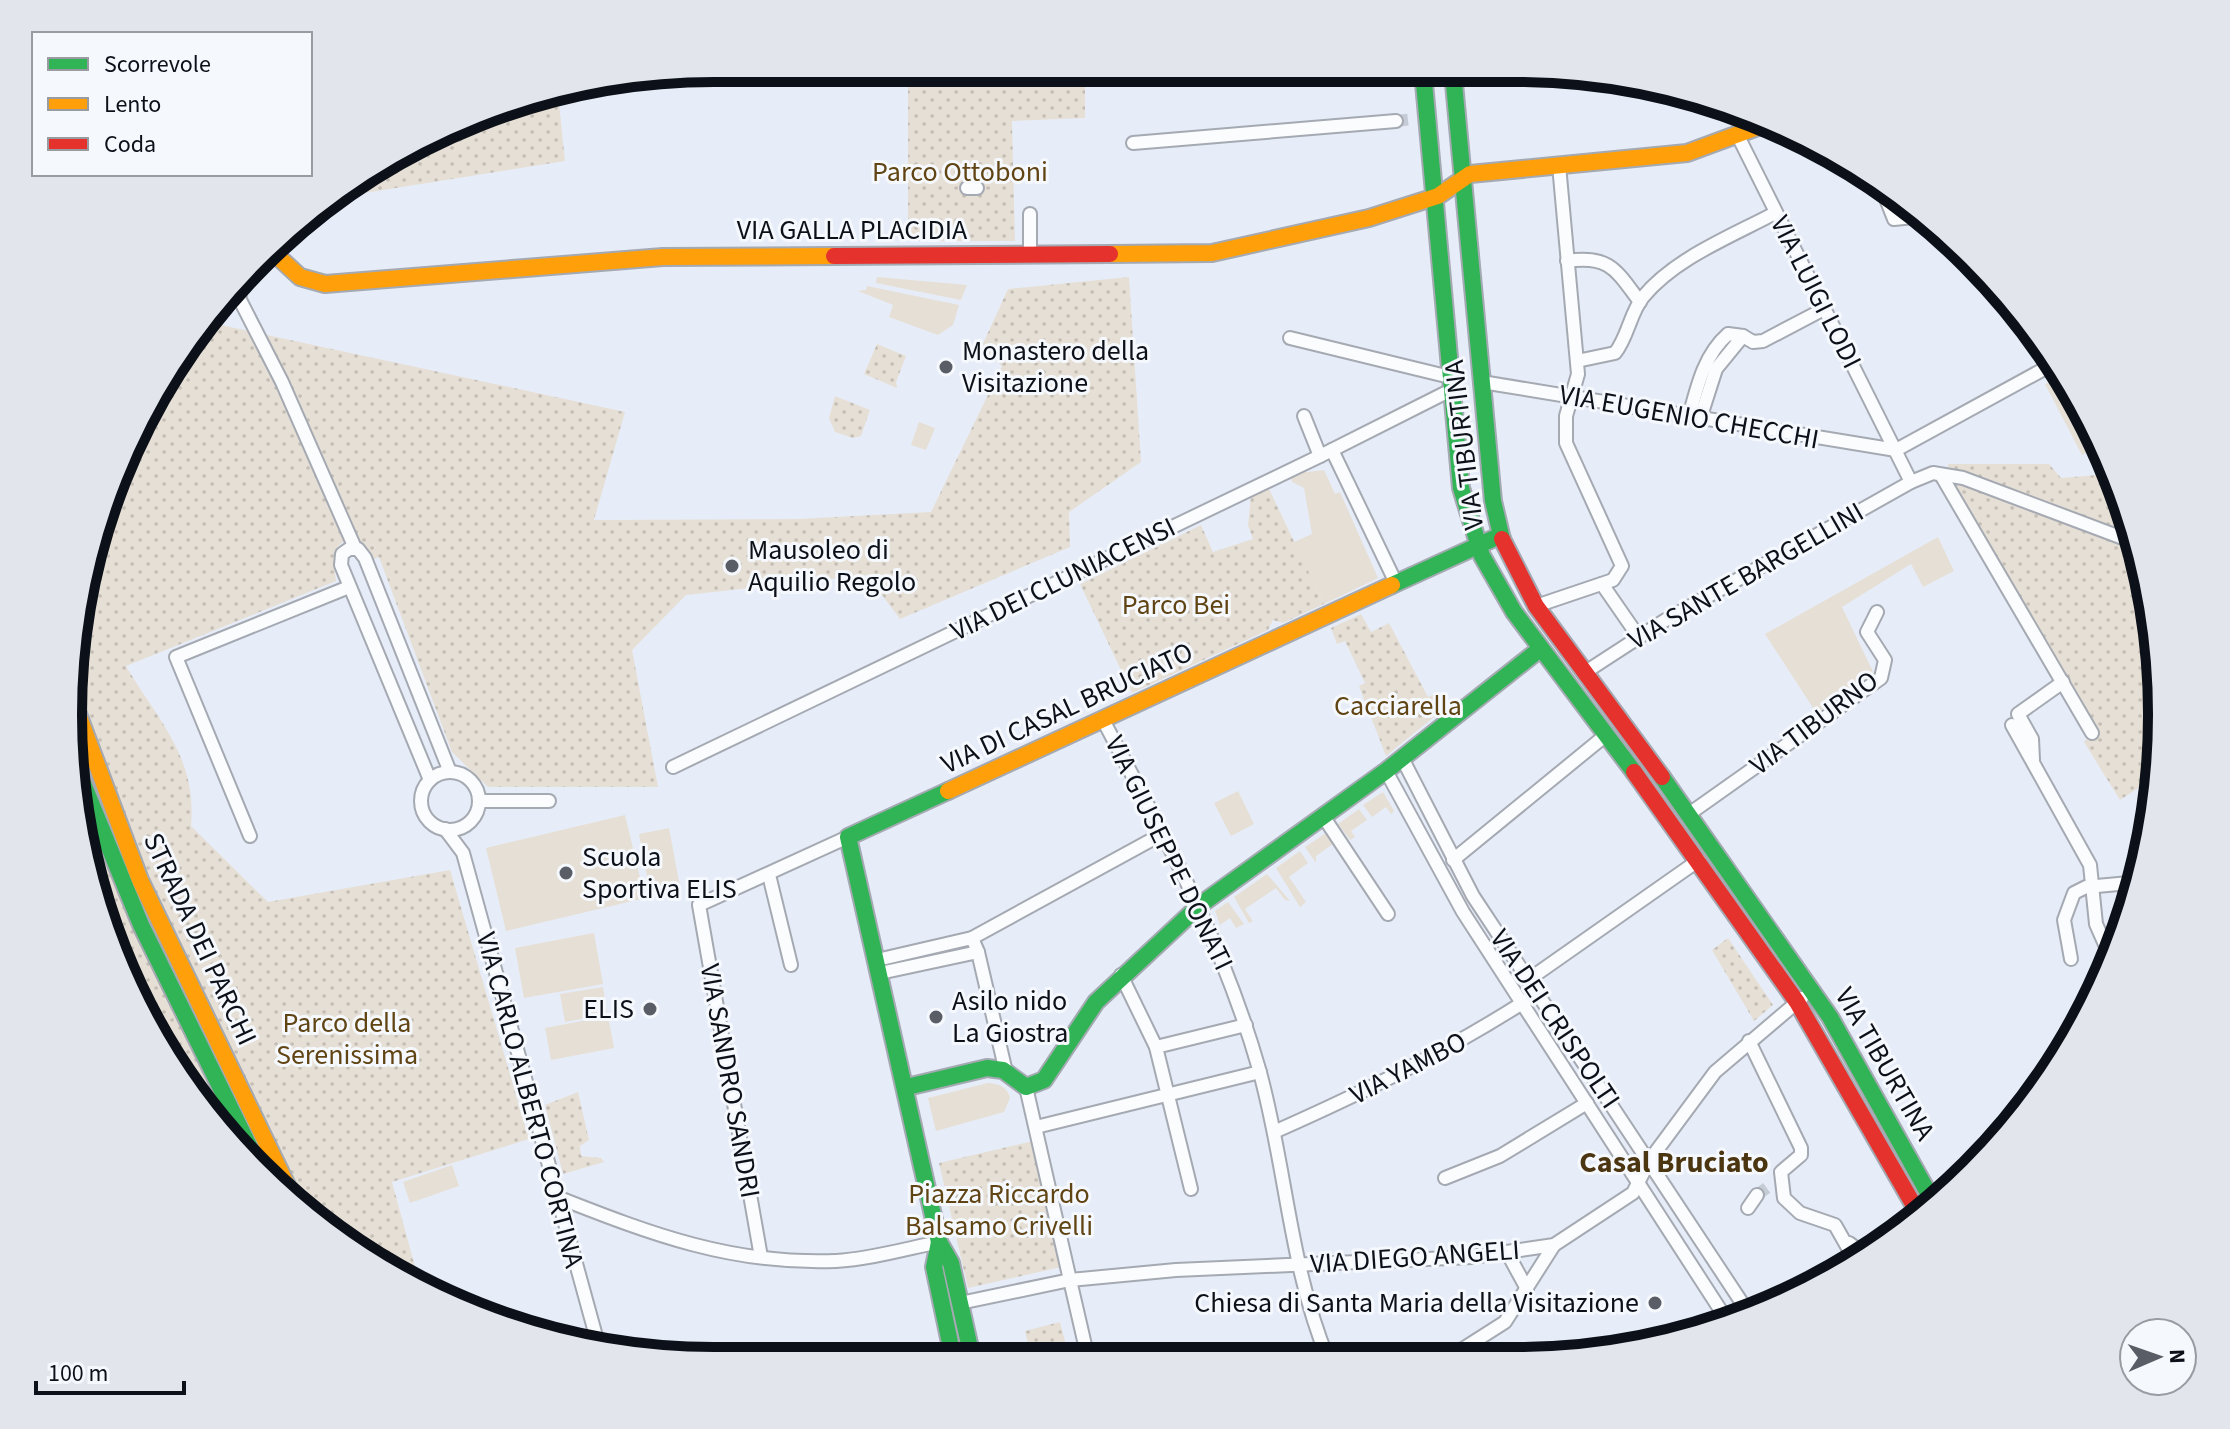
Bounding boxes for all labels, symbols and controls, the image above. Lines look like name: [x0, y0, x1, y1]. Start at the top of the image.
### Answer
legend: [32, 32, 312, 176]
text: Scorrevole: [104, 47, 211, 82]
text: Lento: [104, 87, 161, 122]
text: Coda: [104, 127, 156, 162]
park label: Parco Ottoboni: [872, 152, 1048, 192]
street label: VIA LUIGI LODI: [1760, 208, 1872, 376]
street label: VIA GALLA PLACIDIA: [737, 210, 968, 250]
place label: Monastero della Visitazione: [962, 331, 1149, 403]
street label: VIA TIBURTINA: [1434, 357, 1494, 532]
marker: Monastero della Visitazione: [937, 358, 955, 376]
street label: VIA EUGENIO CHECCHI: [1556, 374, 1822, 460]
street label: VIA SANTE BARGELLINI: [1621, 492, 1871, 660]
street label: VIA DEI CLUNIACENSI: [944, 507, 1182, 651]
place label: Mausoleo di Aquilio Regolo: [748, 530, 916, 602]
marker: Mausoleo di Aquilio Regolo: [723, 557, 741, 575]
park label: Parco Bei: [1122, 585, 1230, 625]
street label: VIA DI CASAL BRUCIATO: [934, 632, 1200, 784]
street label: VIA TIBURNO: [1741, 661, 1887, 785]
park label: Cacciarella: [1334, 686, 1462, 726]
street label: VIA GIUSEPPE DONATI: [1095, 729, 1243, 977]
street label: STRADA DEI PARCHI: [133, 826, 267, 1052]
place label: Scuola Sportiva ELIS: [582, 837, 737, 909]
marker: Scuola Sportiva ELIS: [557, 864, 575, 882]
street label: VIA DEI CRISPOLTI: [1480, 921, 1630, 1117]
street label: VIA CARLO ALBERTO CORTINA: [466, 928, 594, 1273]
street label: VIA SANDRO SANDRI: [690, 961, 770, 1201]
street label: VIA TIBURTINA: [1825, 980, 1945, 1149]
place label: Asilo nido La Giostra: [952, 981, 1068, 1053]
place label: ELIS: [583, 989, 634, 1029]
marker: ELIS: [641, 1000, 659, 1018]
park label: Parco della Serenissima: [276, 1003, 418, 1075]
marker: Asilo nido La Giostra: [927, 1008, 945, 1026]
street label: VIA YAMBO: [1343, 1022, 1473, 1114]
district label: Casal Bruciato: [1579, 1141, 1769, 1184]
park label: Piazza Riccardo Balsamo Crivelli: [905, 1174, 1093, 1246]
street label: VIA DIEGO ANGELI: [1309, 1230, 1521, 1284]
place label: Chiesa di Santa Maria della Visitazione: [1194, 1283, 1639, 1323]
marker: Chiesa di Santa Maria della Visitazione: [1646, 1294, 1664, 1312]
north arrow: [2118, 1317, 2198, 1397]
scale bar: [36, 1345, 184, 1395]
text: N: [2161, 1348, 2193, 1364]
text: 100 m: [48, 1356, 108, 1391]

